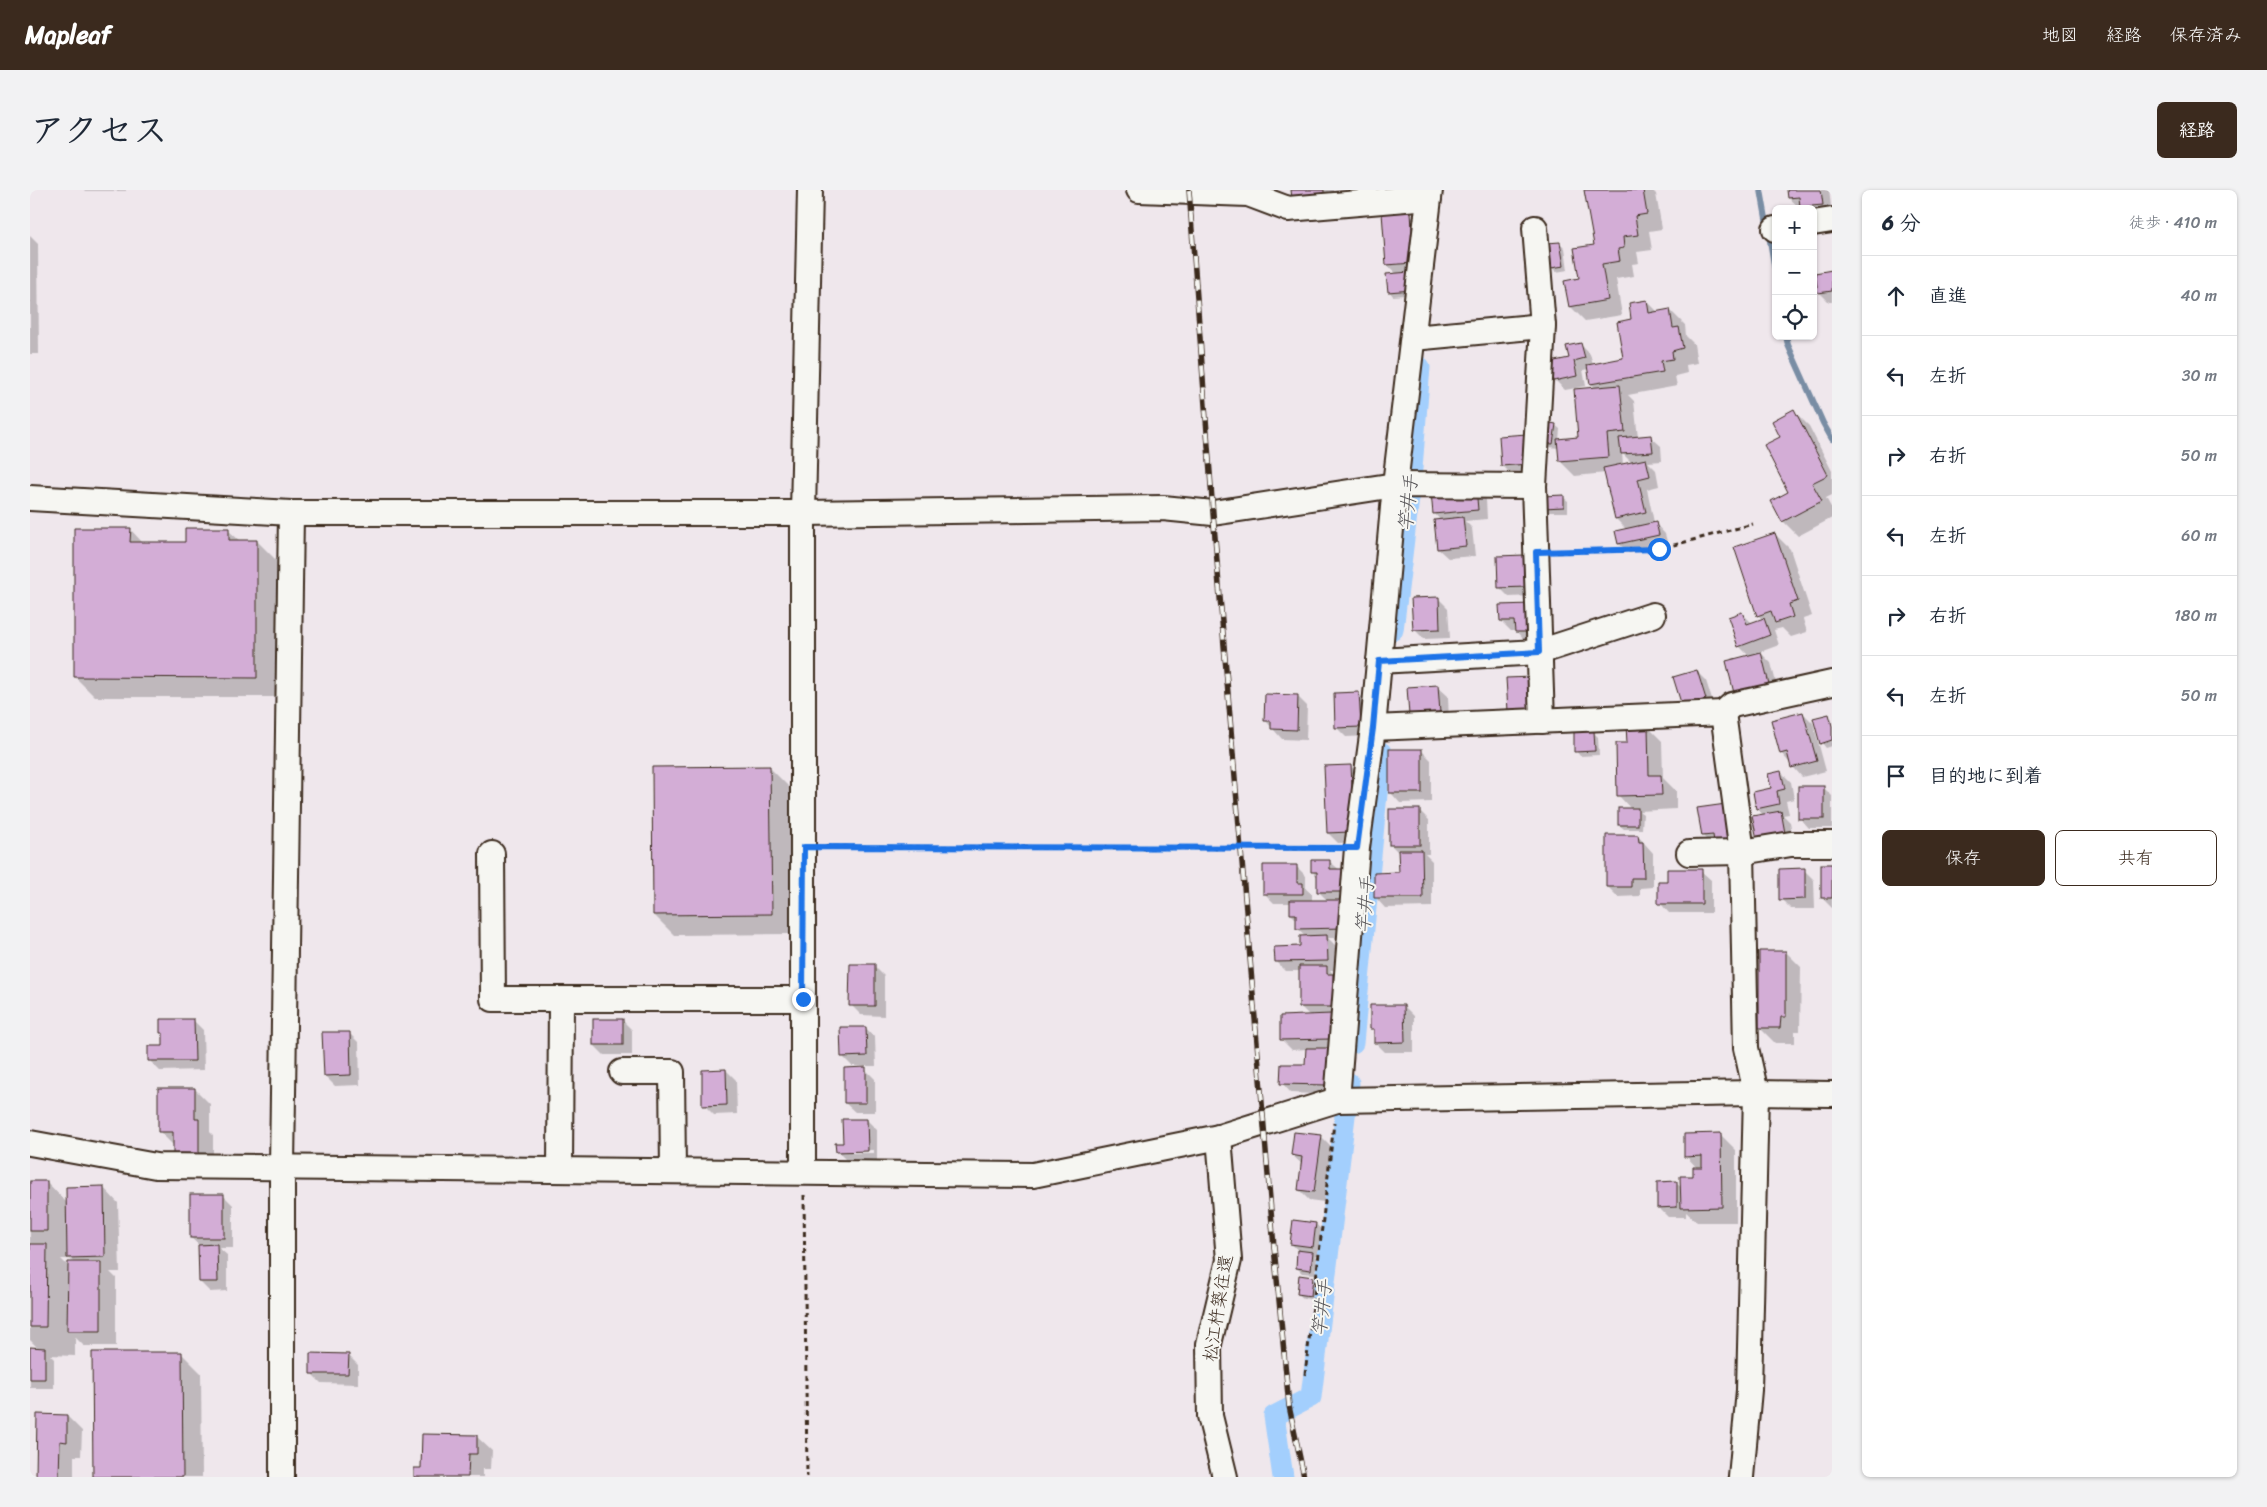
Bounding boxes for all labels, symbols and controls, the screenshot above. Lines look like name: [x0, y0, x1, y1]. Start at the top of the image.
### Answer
text: Mapleaf: [25, 14, 111, 56]
text: 地図: [2042, 19, 2078, 51]
text: 経路: [2106, 19, 2142, 51]
text: 保存済み: [2170, 19, 2242, 51]
text: アクセス: [30, 99, 168, 161]
button: 経路: [2157, 102, 2237, 158]
text: 6 分: [1882, 204, 1920, 242]
map controls: [1772, 205, 1817, 340]
button: +: [1772, 205, 1817, 250]
text: 徒歩 · 410 m: [2129, 208, 2217, 237]
button: −: [1772, 250, 1817, 295]
text: 直進: [1929, 279, 1967, 312]
text: 40 m: [2180, 281, 2217, 310]
icon: ahead: [1882, 282, 1910, 310]
button: locate: [1772, 295, 1817, 340]
text: 左折: [1929, 359, 1967, 392]
text: 30 m: [2182, 361, 2217, 390]
icon: left: [1882, 362, 1910, 390]
text: 右折: [1929, 439, 1967, 472]
text: 50 m: [2181, 441, 2217, 470]
icon: right: [1882, 442, 1910, 470]
water label: 竿井手: [1389, 472, 1427, 533]
text: 左折: [1929, 519, 1967, 552]
text: 60 m: [2181, 521, 2217, 550]
icon: left: [1882, 522, 1910, 550]
route start: [1648, 538, 1671, 561]
text: 右折: [1929, 599, 1967, 632]
text: 180 m: [2174, 601, 2217, 630]
icon: right: [1882, 602, 1910, 630]
text: 左折: [1929, 679, 1967, 712]
text: 50 m: [2181, 681, 2217, 710]
icon: left: [1882, 682, 1910, 710]
text: 目的地に到着: [1929, 759, 2043, 792]
icon: arrive: [1882, 762, 1910, 790]
button: 保存: [1882, 830, 2045, 886]
button: 共有: [2055, 830, 2217, 886]
water label: 竿井手: [1346, 874, 1384, 935]
route end: [792, 988, 815, 1011]
street label: 松江杵築往還: [1194, 1252, 1242, 1364]
water label: 竿井手: [1302, 1277, 1342, 1338]

